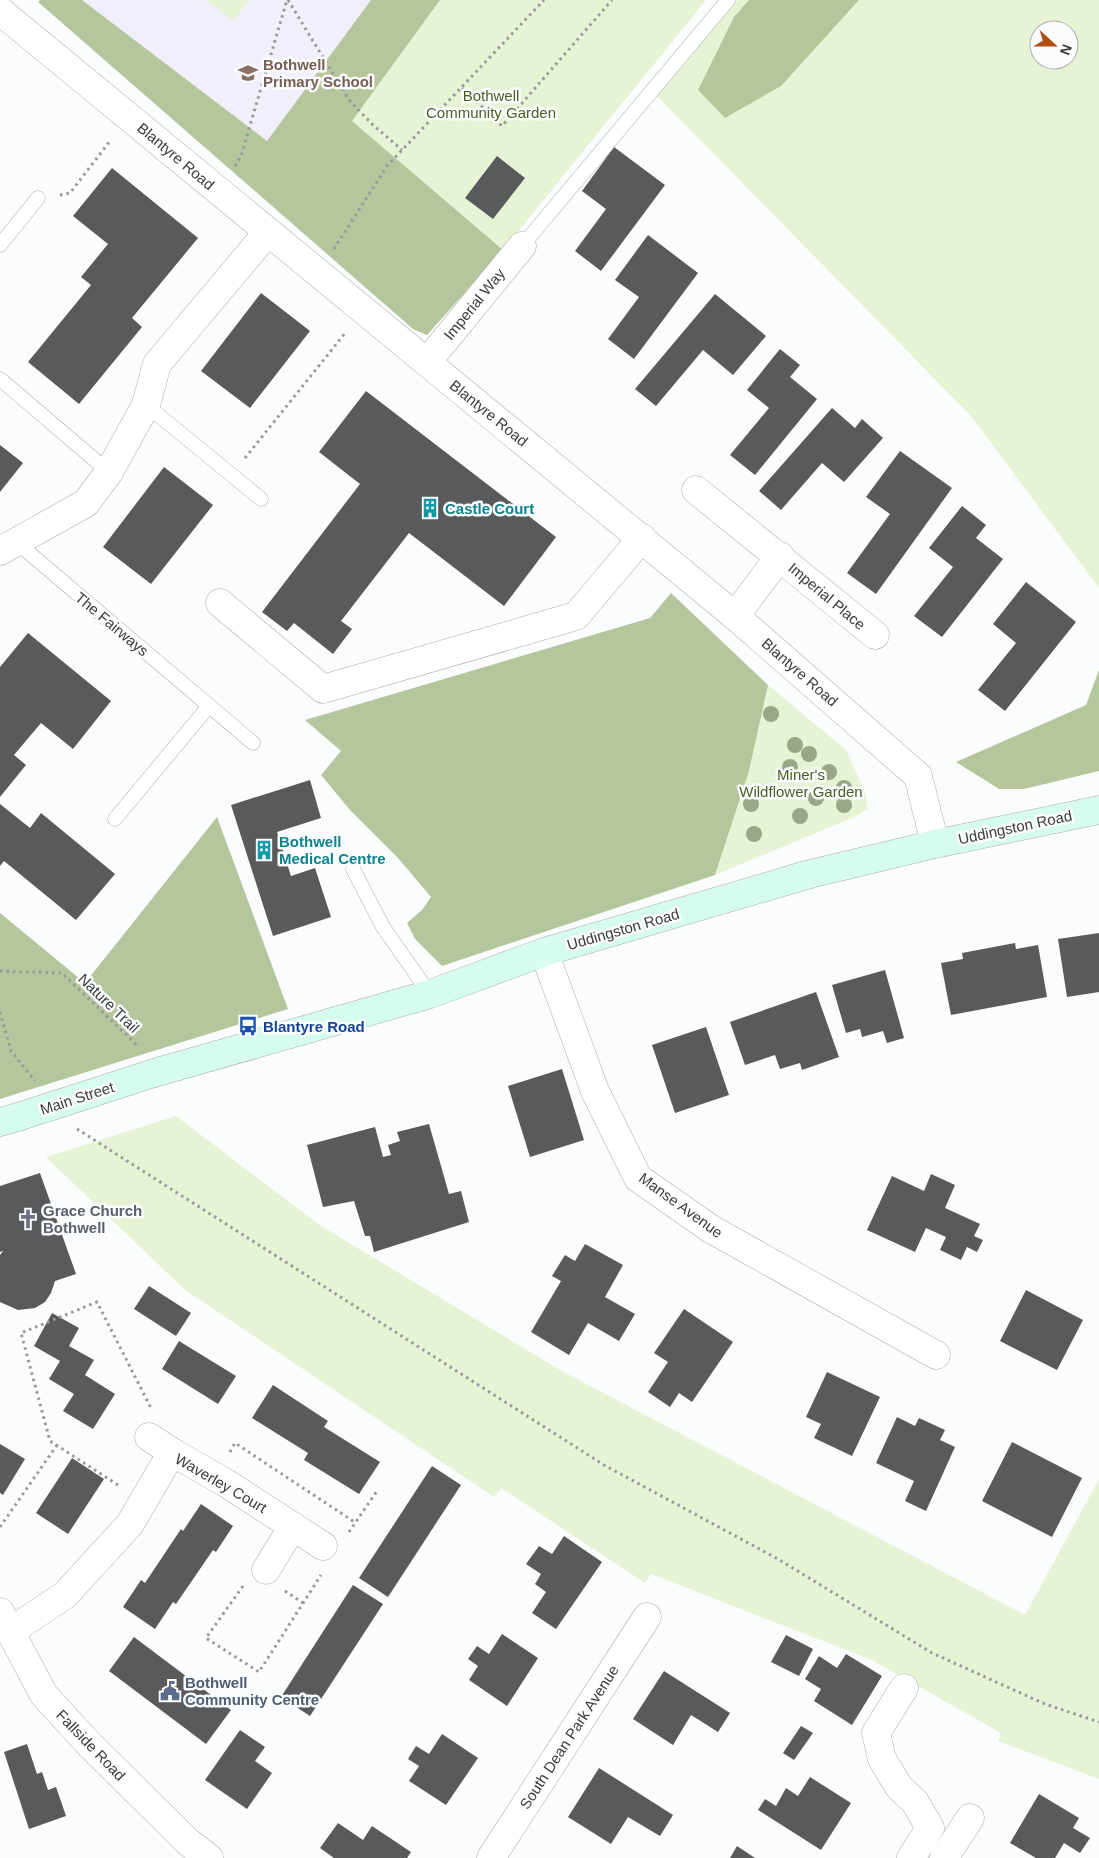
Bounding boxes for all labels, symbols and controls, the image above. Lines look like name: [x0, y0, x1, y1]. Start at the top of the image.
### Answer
north arrow: [1029, 20, 1079, 70]
text: N: [1057, 42, 1075, 57]
place label: Bothwell Primary School: [263, 56, 373, 90]
school or university icon: Bothwell Primary School: [237, 62, 259, 84]
park label: Bothwell Community Garden: [426, 87, 556, 121]
street label: Blantyre Road: [134, 119, 218, 193]
street label: Imperial Way: [440, 264, 508, 343]
street label: Blantyre Road: [447, 376, 531, 450]
building icon: Castle Court: [419, 497, 441, 519]
place label: Castle Court: [445, 500, 534, 517]
street label: Imperial Place: [785, 559, 869, 633]
street label: The Fairways: [72, 589, 152, 659]
street label: Blantyre Road: [759, 634, 841, 710]
park label: Miner's Wildflower Garden: [739, 766, 863, 800]
street label: Uddingston Road: [957, 807, 1073, 847]
place label: Bothwell Medical Centre: [279, 833, 386, 867]
building icon: Bothwell Medical Centre: [253, 839, 275, 861]
street label: Uddingston Road: [565, 905, 681, 953]
street label: Nature Trail: [75, 970, 143, 1036]
bus stop icon: Blantyre Road: [237, 1015, 259, 1037]
place label: Blantyre Road: [263, 1018, 365, 1035]
street label: Main Street: [38, 1078, 117, 1118]
street label: Manse Avenue: [636, 1169, 726, 1241]
place label: Grace Church Bothwell: [43, 1202, 142, 1236]
church icon: Grace Church Bothwell: [17, 1208, 39, 1230]
street label: Waverley Court: [172, 1450, 270, 1516]
street label: South Dean Park Avenue: [516, 1662, 622, 1812]
place label: Bothwell Community Centre: [185, 1674, 319, 1708]
public building icon: Bothwell Community Centre: [159, 1680, 181, 1702]
street label: Fallside Road: [53, 1706, 129, 1784]

